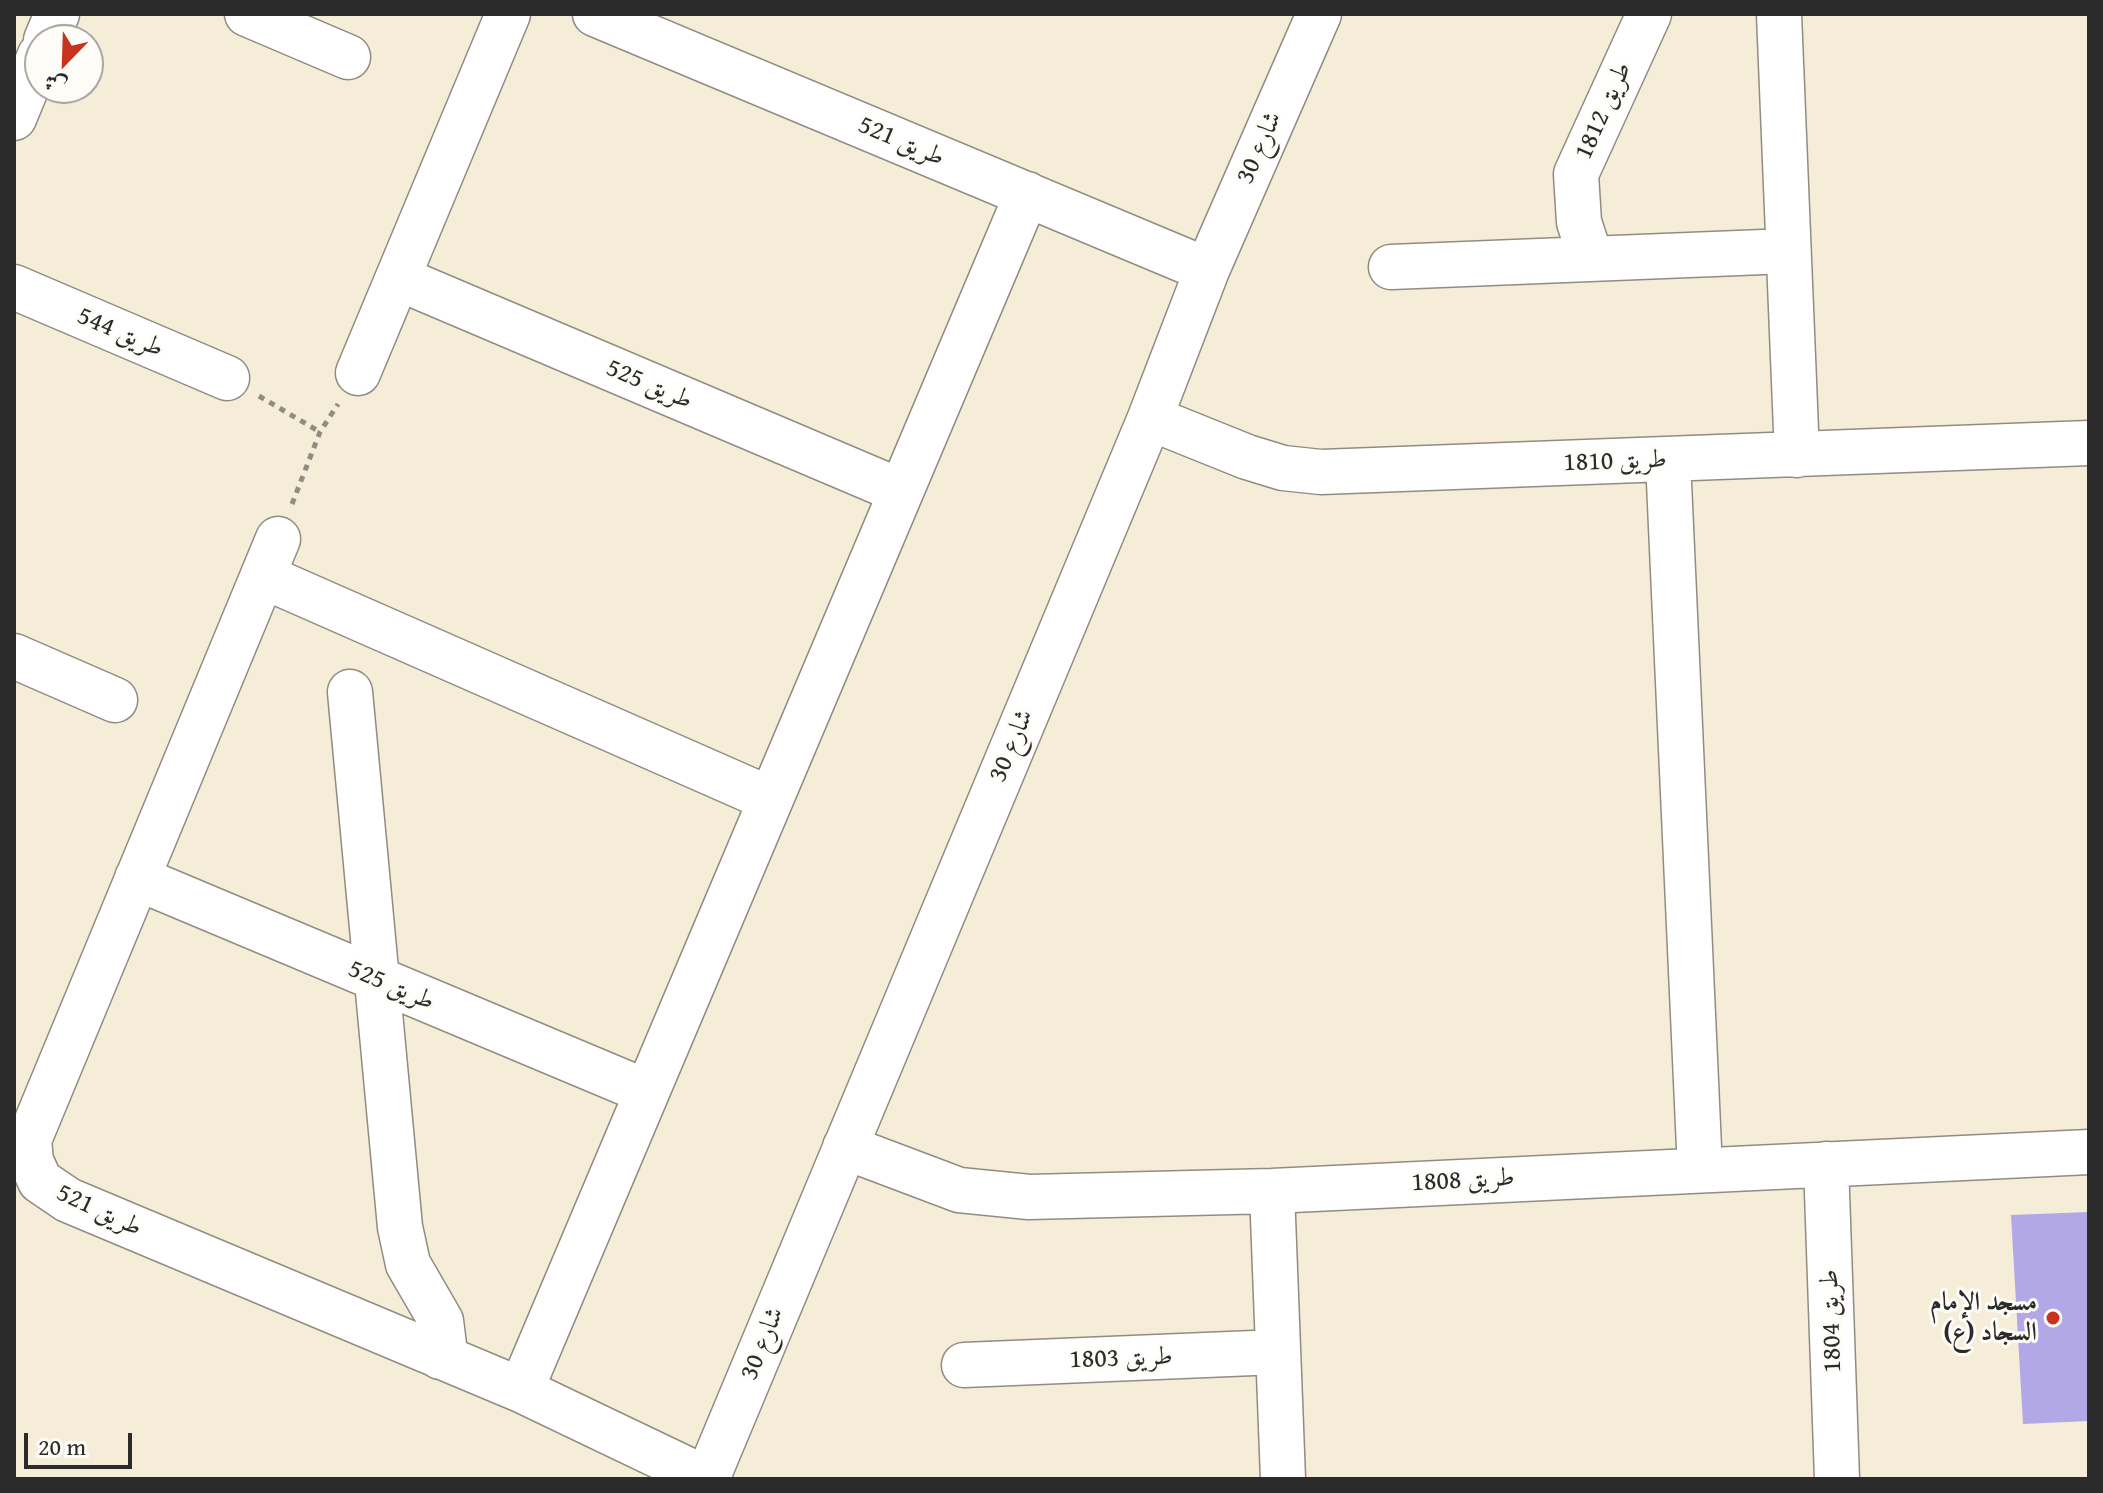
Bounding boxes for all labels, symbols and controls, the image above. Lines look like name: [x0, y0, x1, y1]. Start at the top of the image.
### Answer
north arrow: [24, 24, 104, 104]
street label: طريق 1812: [1569, 57, 1639, 165]
text: ش: [39, 65, 72, 103]
street label: شارع 30: [1230, 107, 1290, 189]
street label: طريق 521: [853, 110, 949, 174]
street label: طريق 544: [72, 301, 168, 365]
street label: طريق 525: [601, 353, 697, 417]
street label: طريق 1810: [1563, 445, 1667, 479]
street label: شارع 30: [983, 705, 1041, 787]
street label: طريق 525: [343, 954, 439, 1018]
street label: طريق 1808: [1411, 1163, 1515, 1199]
street label: طريق 521: [51, 1178, 147, 1244]
street label: طريق 1804: [1815, 1269, 1849, 1373]
place label: مسجد الإمام السجاد (ع): [1930, 1287, 2037, 1348]
street label: شارع 30: [734, 1303, 792, 1385]
marker: مسجد الإمام السجاد (ع): [2044, 1309, 2062, 1327]
street label: طريق 1803: [1069, 1342, 1173, 1376]
scale bar: [28, 1417, 136, 1467]
text: 20 m: [38, 1429, 86, 1464]

